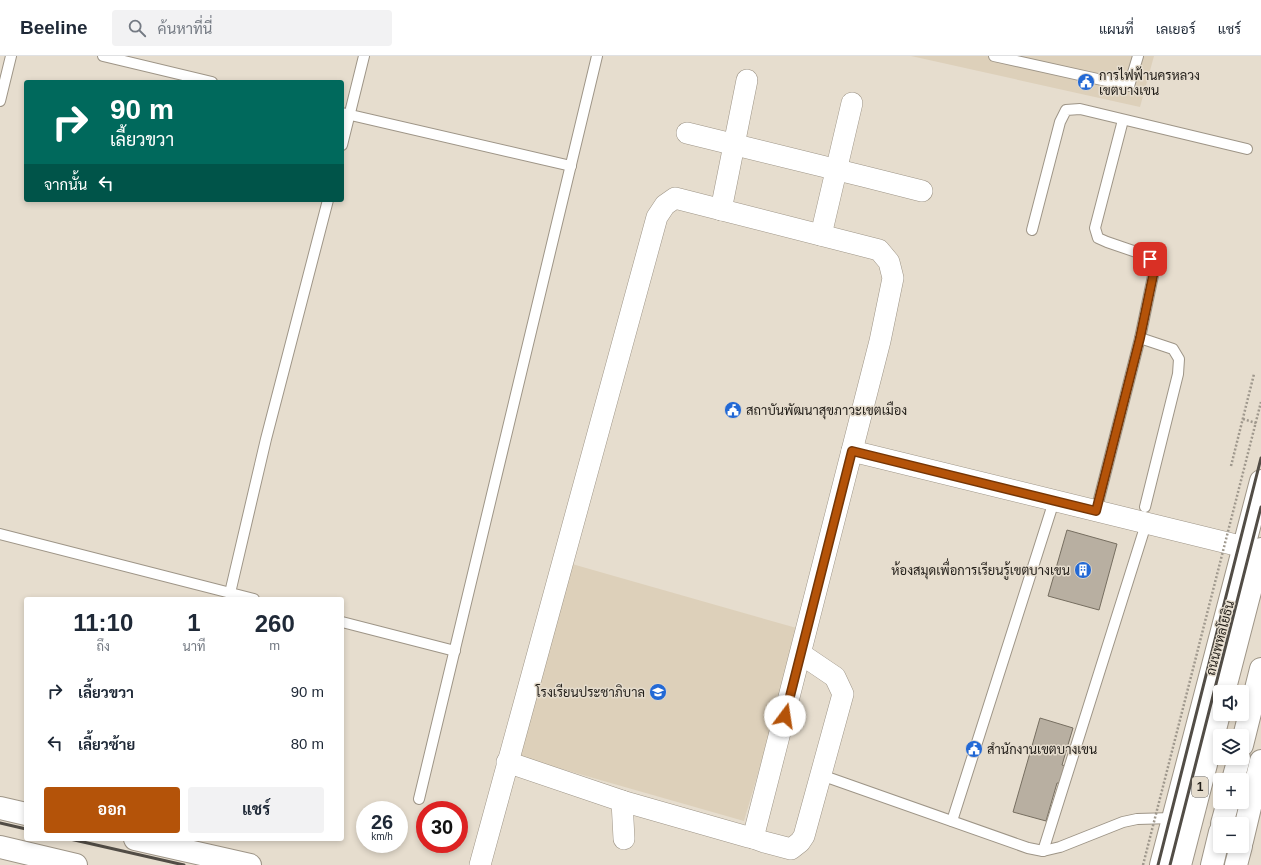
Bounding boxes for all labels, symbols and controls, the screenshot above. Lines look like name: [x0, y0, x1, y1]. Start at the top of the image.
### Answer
search box: [112, 10, 392, 46]
text: Beeline: [20, 17, 88, 38]
icon: search: [126, 17, 148, 39]
text: ค้นหาที่นี่: [158, 20, 212, 37]
text: แผนที่: [1099, 21, 1134, 37]
text: เลเยอร์: [1156, 21, 1196, 37]
text: แชร์: [1218, 21, 1241, 37]
place label: การไฟฟ้านครหลวง เขตบางเขน: [1099, 66, 1200, 98]
public building icon: การไฟฟ้านครหลวง เขตบางเขน: [1076, 72, 1096, 92]
text: 90 m: [110, 94, 174, 125]
icon: right: [44, 96, 96, 148]
text: เลี้ยวขวา: [110, 130, 174, 150]
icon: left: [95, 172, 117, 194]
text: จากนั้น: [44, 176, 87, 193]
pin: [1133, 242, 1167, 276]
icon: arrive: [1139, 248, 1161, 270]
public building icon: สถาบันพัฒนาสุขภาวะเขตเมือง: [723, 400, 743, 420]
place label: สถาบันพัฒนาสุขภาวะเขตเมือง: [746, 401, 907, 420]
place label: ห้องสมุดเพื่อการเรียนรู้เขตบางเขน: [891, 558, 1070, 580]
building icon: ห้องสมุดเพื่อการเรียนรู้เขตบางเขน: [1073, 560, 1093, 580]
street label: ถนนพหลโยธิน: [1202, 599, 1237, 677]
text: 11:10: [73, 609, 133, 636]
text: 1: [187, 609, 201, 636]
text: 260: [255, 610, 295, 637]
text: m: [269, 638, 280, 653]
text: ถึง: [96, 639, 110, 654]
text: นาที: [182, 639, 206, 654]
icon: right: [44, 680, 66, 702]
school or university icon: โรงเรียนประชาภิบาล: [648, 682, 668, 702]
text: 90 m: [291, 683, 324, 700]
place label: โรงเรียนประชาภิบาล: [535, 683, 645, 700]
text: เลี้ยวขวา: [78, 684, 134, 701]
map controls: [1213, 685, 1249, 853]
button: sound: [1213, 685, 1249, 721]
position arrow: [764, 695, 806, 737]
button: layers: [1213, 729, 1249, 765]
icon: left: [44, 732, 66, 754]
text: 80 m: [291, 735, 324, 752]
text: เลี้ยวซ้าย: [78, 736, 135, 753]
public building icon: สำนักงานเขตบางเขน: [964, 739, 984, 759]
place label: สำนักงานเขตบางเขน: [987, 742, 1097, 757]
button: +: [1213, 773, 1249, 809]
road number: 1: [1192, 777, 1208, 797]
button: ออก: [44, 787, 180, 833]
button: แชร์: [188, 787, 324, 833]
speed limit sign: 30: [416, 801, 468, 853]
text: 26: [371, 811, 393, 833]
button: −: [1213, 817, 1249, 853]
text: km/h: [371, 831, 393, 842]

